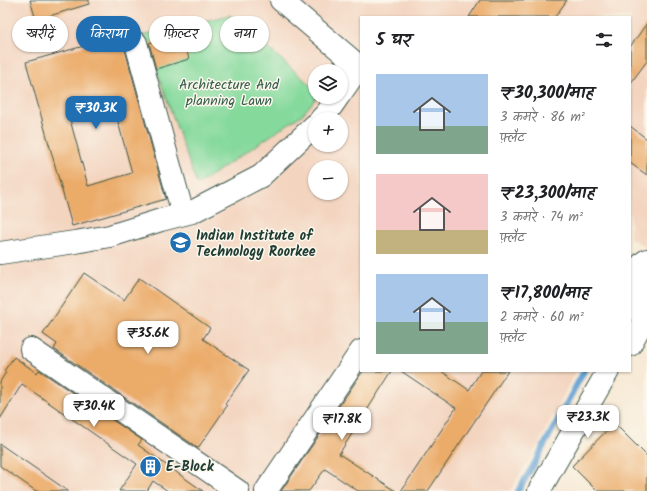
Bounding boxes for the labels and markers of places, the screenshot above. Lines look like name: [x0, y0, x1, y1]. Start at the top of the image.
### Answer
pin: ₹30.3K: [63, 96, 129, 130]
place label: Indian Institute of Technology Roorkee: [196, 225, 316, 263]
school or university icon: Indian Institute of Technology Roorkee: [167, 230, 193, 256]
pin: ₹35.6K: [115, 321, 181, 355]
pin: ₹30.4K: [61, 394, 127, 428]
pin: ₹23.3K: [555, 405, 621, 439]
pin: ₹17.8K: [309, 407, 375, 441]
building icon: E-Block: [138, 453, 164, 479]
place label: E-Block: [166, 456, 215, 478]

